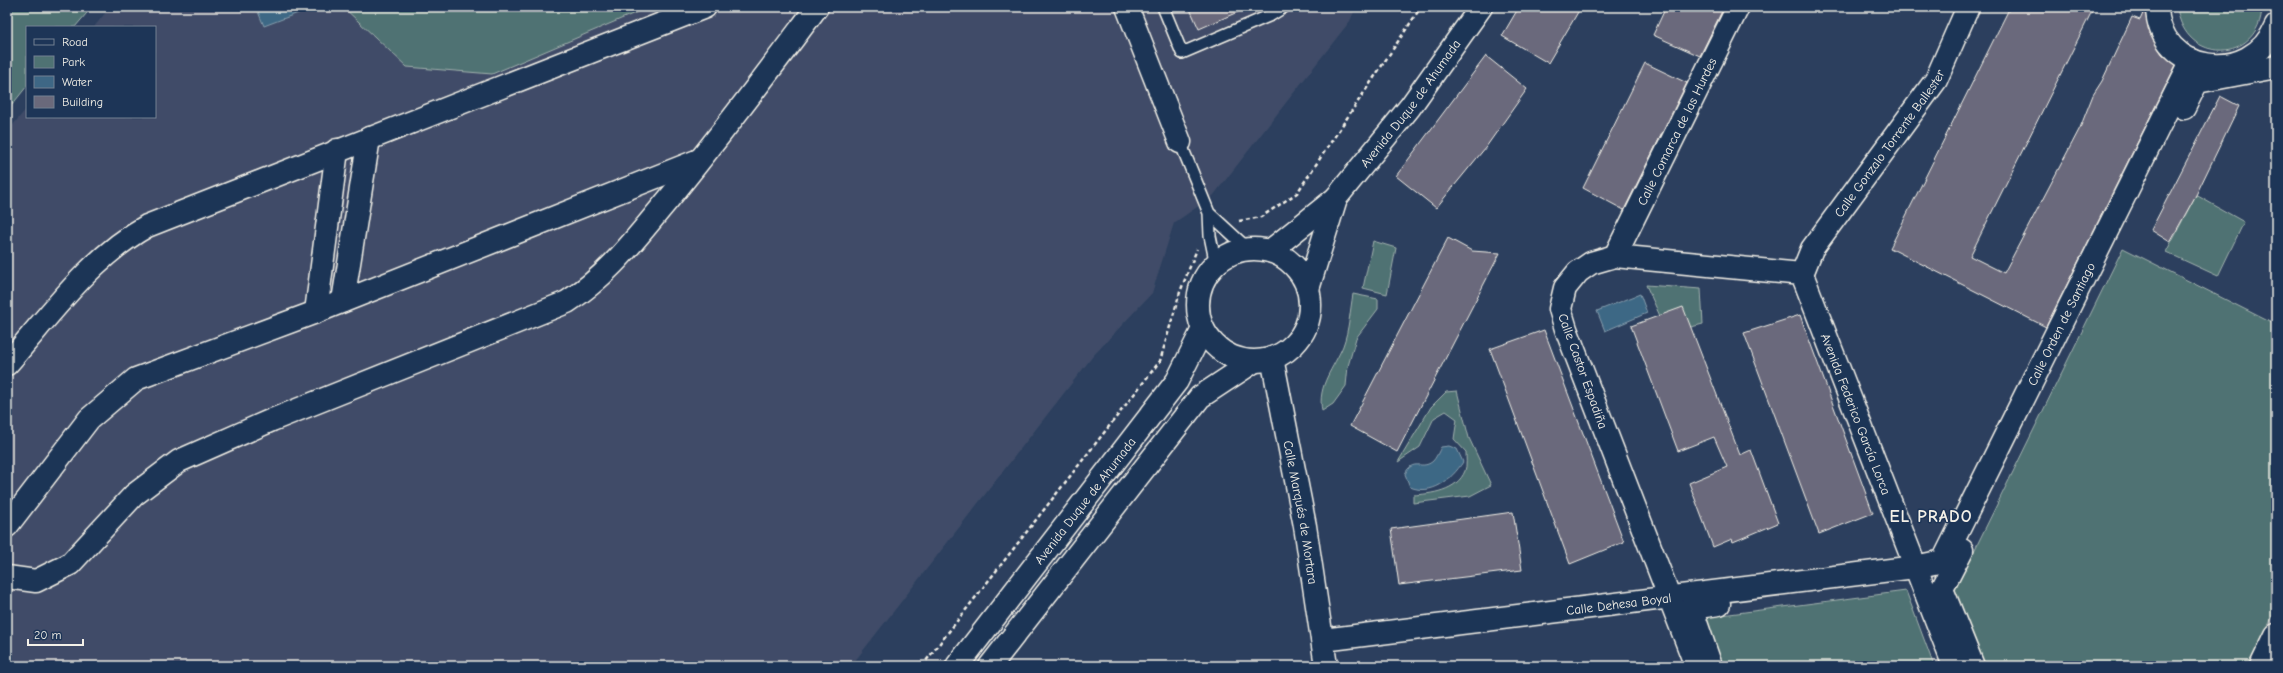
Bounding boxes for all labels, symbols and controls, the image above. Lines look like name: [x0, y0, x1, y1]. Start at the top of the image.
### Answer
legend: [26, 26, 156, 118]
text: Road: [62, 35, 88, 49]
street label: Avenida Duque de Ahumada: [1357, 36, 1463, 170]
text: Park: [62, 55, 85, 69]
street label: Calle Comarca de las Hurdes: [1634, 55, 1719, 208]
street label: Calle Gonzalo Torrente Ballester: [1831, 66, 1948, 220]
text: Water: [62, 75, 92, 89]
text: Building: [62, 95, 103, 109]
street label: Calle Orden de Santiago: [2024, 260, 2098, 388]
street label: Calle Castor Espadiña: [1555, 311, 1611, 431]
street label: Avenida Federico García Lorca: [1818, 331, 1894, 497]
street label: Avenida Duque de Ahumada: [1031, 434, 1138, 567]
street label: Calle Marqués de Mortara: [1281, 439, 1321, 585]
district label: EL PRADO: [1890, 507, 1973, 526]
street label: Calle Dehesa Boyal: [1565, 590, 1672, 617]
scale bar: [28, 621, 83, 647]
text: 20 m: [34, 628, 62, 642]

